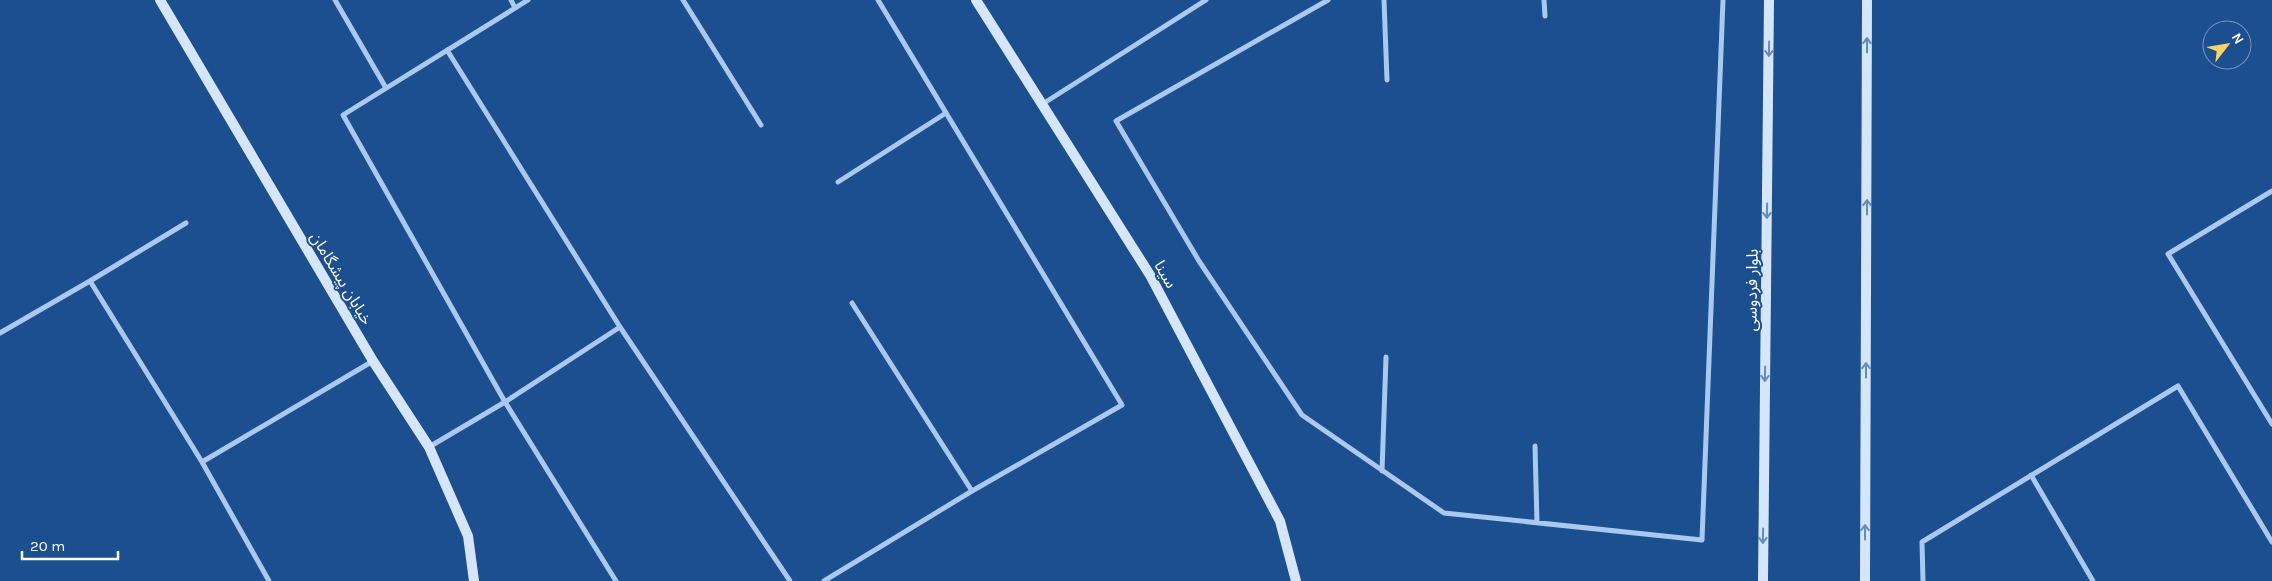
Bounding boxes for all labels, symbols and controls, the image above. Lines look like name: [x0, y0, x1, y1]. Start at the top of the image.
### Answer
north arrow: [2202, 20, 2252, 70]
text: N: [2228, 30, 2248, 47]
one-way arrow: [1862, 37, 1872, 54]
one-way arrow: [1764, 40, 1774, 56]
one-way arrow: [1862, 200, 1872, 216]
one-way arrow: [1762, 202, 1772, 219]
street label: خیابان پیشگامان: [305, 228, 377, 329]
street label: بلوار فردوسی: [1741, 249, 1762, 331]
street label: سینا: [1150, 257, 1181, 291]
one-way arrow: [1861, 362, 1871, 378]
one-way arrow: [1760, 365, 1770, 381]
one-way arrow: [1860, 525, 1870, 541]
scale bar: [22, 528, 119, 560]
one-way arrow: [1758, 528, 1768, 544]
text: 20 m: [30, 537, 65, 555]

